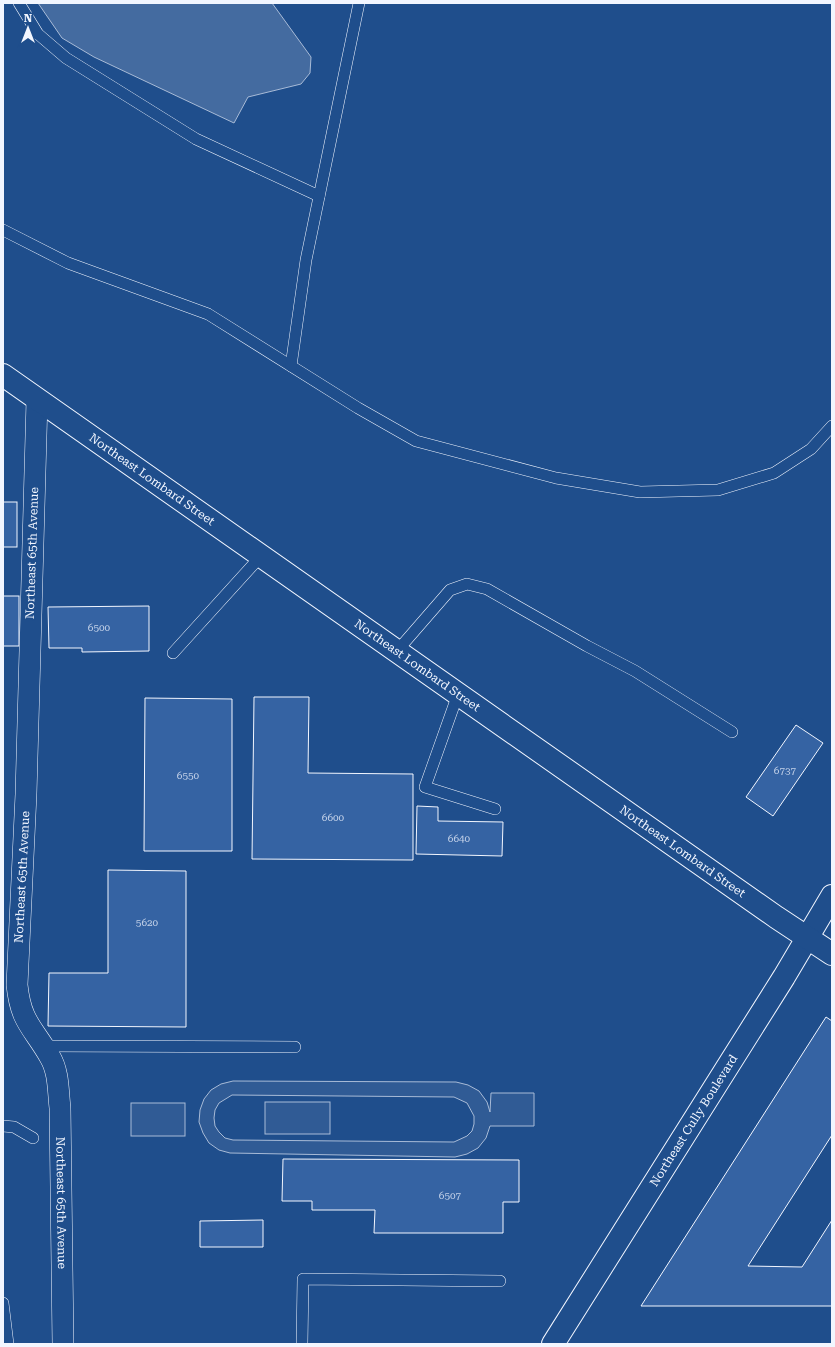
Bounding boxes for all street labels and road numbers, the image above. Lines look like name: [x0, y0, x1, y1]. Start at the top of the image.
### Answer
street label: Northeast Lombard Street: [86, 431, 218, 529]
street label: Northeast 65th Avenue: [23, 486, 41, 619]
street label: Northeast Lombard Street: [352, 617, 483, 715]
street label: Northeast Lombard Street: [617, 803, 749, 901]
street label: Northeast 65th Avenue: [12, 810, 32, 943]
street label: Northeast Cully Boulevard: [647, 1052, 741, 1189]
street label: Northeast 65th Avenue: [53, 1137, 69, 1270]

